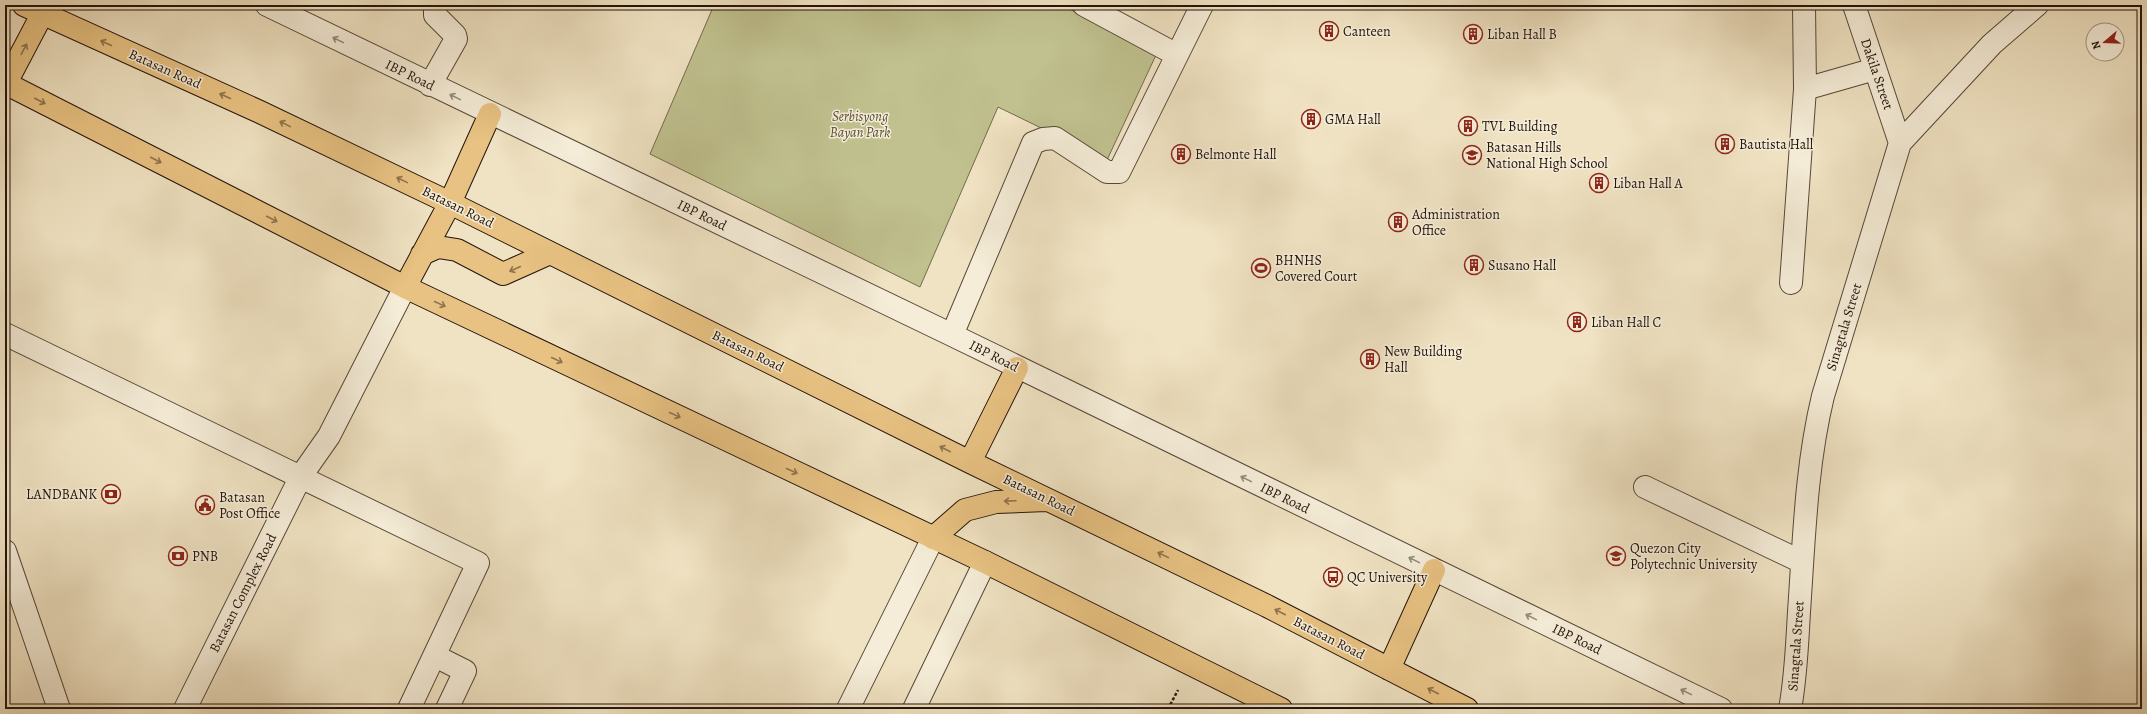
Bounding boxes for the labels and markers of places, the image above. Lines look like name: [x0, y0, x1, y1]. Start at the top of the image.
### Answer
building icon: Canteen: [1318, 20, 1340, 42]
place label: Canteen: [1343, 22, 1391, 41]
building icon: Liban Hall B: [1462, 23, 1484, 45]
place label: Liban Hall B: [1487, 25, 1557, 44]
building icon: GMA Hall: [1300, 108, 1322, 130]
place label: GMA Hall: [1325, 110, 1381, 129]
building icon: TVL Building: [1457, 115, 1479, 137]
place label: TVL Building: [1482, 117, 1558, 136]
building icon: Bautista Hall: [1714, 133, 1736, 155]
place label: Bautista Hall: [1739, 135, 1814, 154]
place label: Batasan Hills National High School: [1486, 138, 1608, 173]
building icon: Belmonte Hall: [1170, 143, 1192, 165]
school or university icon: Batasan Hills National High School: [1461, 144, 1483, 166]
place label: Belmonte Hall: [1195, 145, 1277, 164]
building icon: Liban Hall A: [1588, 172, 1610, 194]
place label: Liban Hall A: [1613, 174, 1684, 193]
place label: Administration Office: [1411, 205, 1500, 240]
building icon: Administration Office: [1387, 211, 1409, 233]
place label: BHNHS Covered Court: [1275, 251, 1358, 286]
building icon: Susano Hall: [1463, 254, 1485, 276]
place label: Susano Hall: [1488, 256, 1557, 275]
sports icon: BHNHS Covered Court: [1250, 257, 1272, 279]
building icon: Liban Hall C: [1566, 311, 1588, 333]
place label: Liban Hall C: [1591, 313, 1662, 332]
place label: New Building Hall: [1384, 342, 1462, 377]
building icon: New Building Hall: [1359, 348, 1381, 370]
bank icon: LANDBANK: [100, 483, 122, 505]
place label: LANDBANK: [26, 485, 97, 504]
place label: Batasan Post Office: [219, 488, 280, 523]
public building icon: Batasan Post Office: [194, 494, 216, 516]
place label: Quezon City Polytechnic University: [1630, 539, 1758, 574]
bank icon: PNB: [167, 545, 189, 567]
school or university icon: Quezon City Polytechnic University: [1605, 545, 1627, 567]
place label: PNB: [192, 547, 218, 566]
bus stop icon: QC University: [1322, 566, 1344, 588]
place label: QC University: [1347, 568, 1428, 587]

